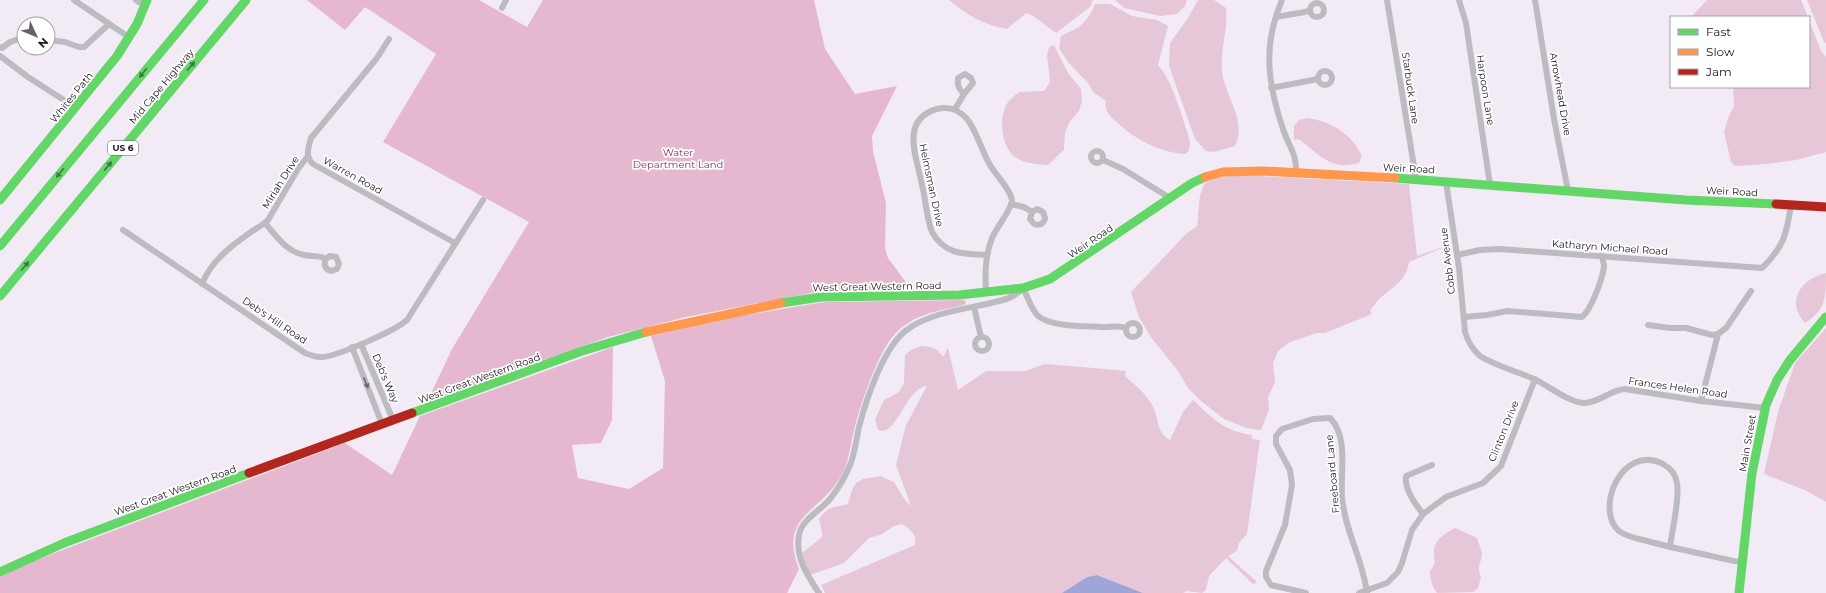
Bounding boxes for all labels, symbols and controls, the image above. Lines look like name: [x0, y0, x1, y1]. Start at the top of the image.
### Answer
north arrow: [16, 16, 56, 56]
legend: [1670, 16, 1810, 88]
text: Fast: [1706, 24, 1731, 39]
text: N: [35, 35, 51, 51]
text: Slow: [1706, 44, 1735, 59]
street label: Mid Cape Highway: [126, 46, 197, 127]
street label: Starbuck Lane: [1399, 51, 1422, 125]
street label: Arrowhead Drive: [1547, 52, 1574, 137]
street label: Harpoon Lane: [1474, 54, 1498, 126]
one-way arrow: [186, 61, 195, 72]
text: Jam: [1705, 64, 1732, 79]
one-way arrow: [139, 68, 148, 78]
street label: Whites Path: [47, 69, 96, 125]
road number: US 6: [108, 141, 138, 155]
street label: Helmsman Drive: [916, 142, 947, 228]
park label: Water Department Land: [633, 146, 723, 171]
street label: Miriah Drive: [259, 153, 302, 211]
street label: Warren Road: [321, 154, 385, 197]
one-way arrow: [104, 161, 113, 172]
street label: Weir Road: [1383, 161, 1435, 176]
one-way arrow: [56, 168, 65, 179]
street label: Weir Road: [1706, 184, 1758, 199]
street label: Weir Road: [1065, 221, 1116, 261]
street label: Cobb Avenue: [1437, 227, 1458, 295]
street label: Katharyn Michael Road: [1552, 237, 1668, 258]
one-way arrow: [20, 261, 29, 272]
street label: West Great Western Road: [812, 279, 942, 294]
street label: Deb's Hill Road: [240, 294, 310, 347]
street label: West Great Western Road: [416, 350, 542, 407]
street label: Deb's Way: [369, 352, 402, 405]
street label: Frances Helen Road: [1628, 374, 1728, 401]
one-way arrow: [363, 378, 369, 389]
street label: Clinton Drive: [1485, 399, 1522, 464]
street label: Main Street: [1736, 414, 1759, 473]
street label: Freeboard Lane: [1323, 434, 1342, 514]
street label: West Great Western Road: [112, 462, 238, 519]

